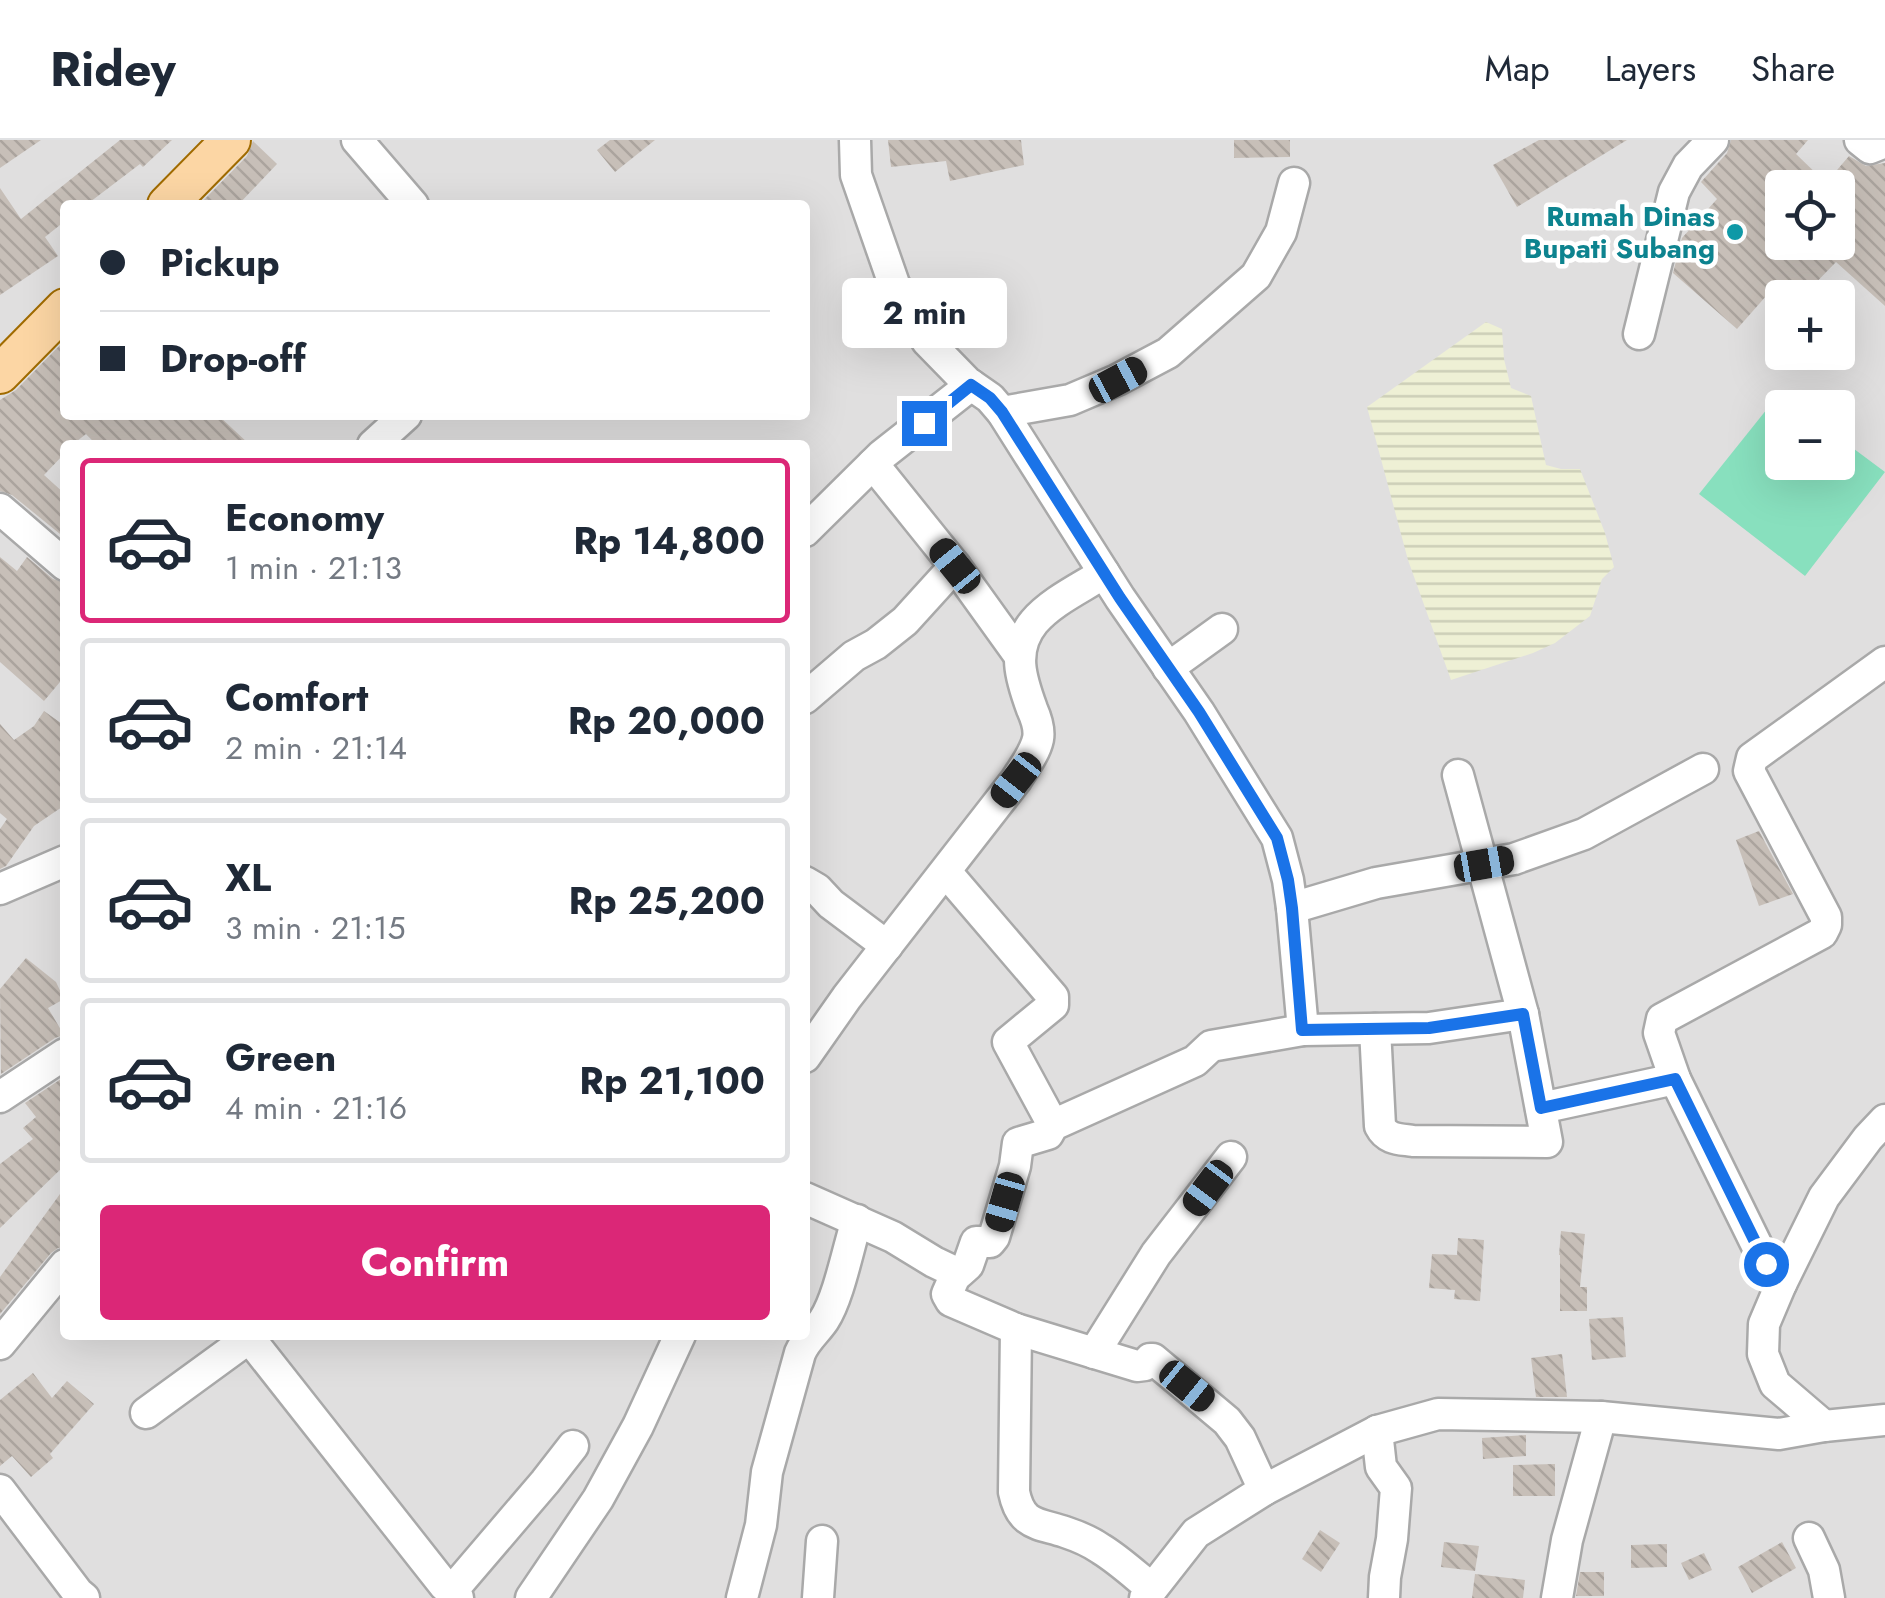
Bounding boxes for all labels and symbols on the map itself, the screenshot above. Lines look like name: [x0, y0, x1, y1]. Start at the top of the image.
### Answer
place label: Rumah Dinas Bupati Subang: [1524, 196, 1715, 269]
marker: Rumah Dinas Bupati Subang: [1724, 221, 1746, 243]
callout: 2 min: [842, 278, 1006, 348]
car: [1084, 353, 1152, 407]
route end: [902, 401, 947, 446]
car: [924, 533, 986, 599]
car: [986, 747, 1046, 813]
car: [1452, 844, 1516, 884]
car: [1178, 1155, 1238, 1221]
car: [982, 1169, 1028, 1235]
route start: [1744, 1242, 1789, 1287]
car: [1154, 1355, 1220, 1417]

